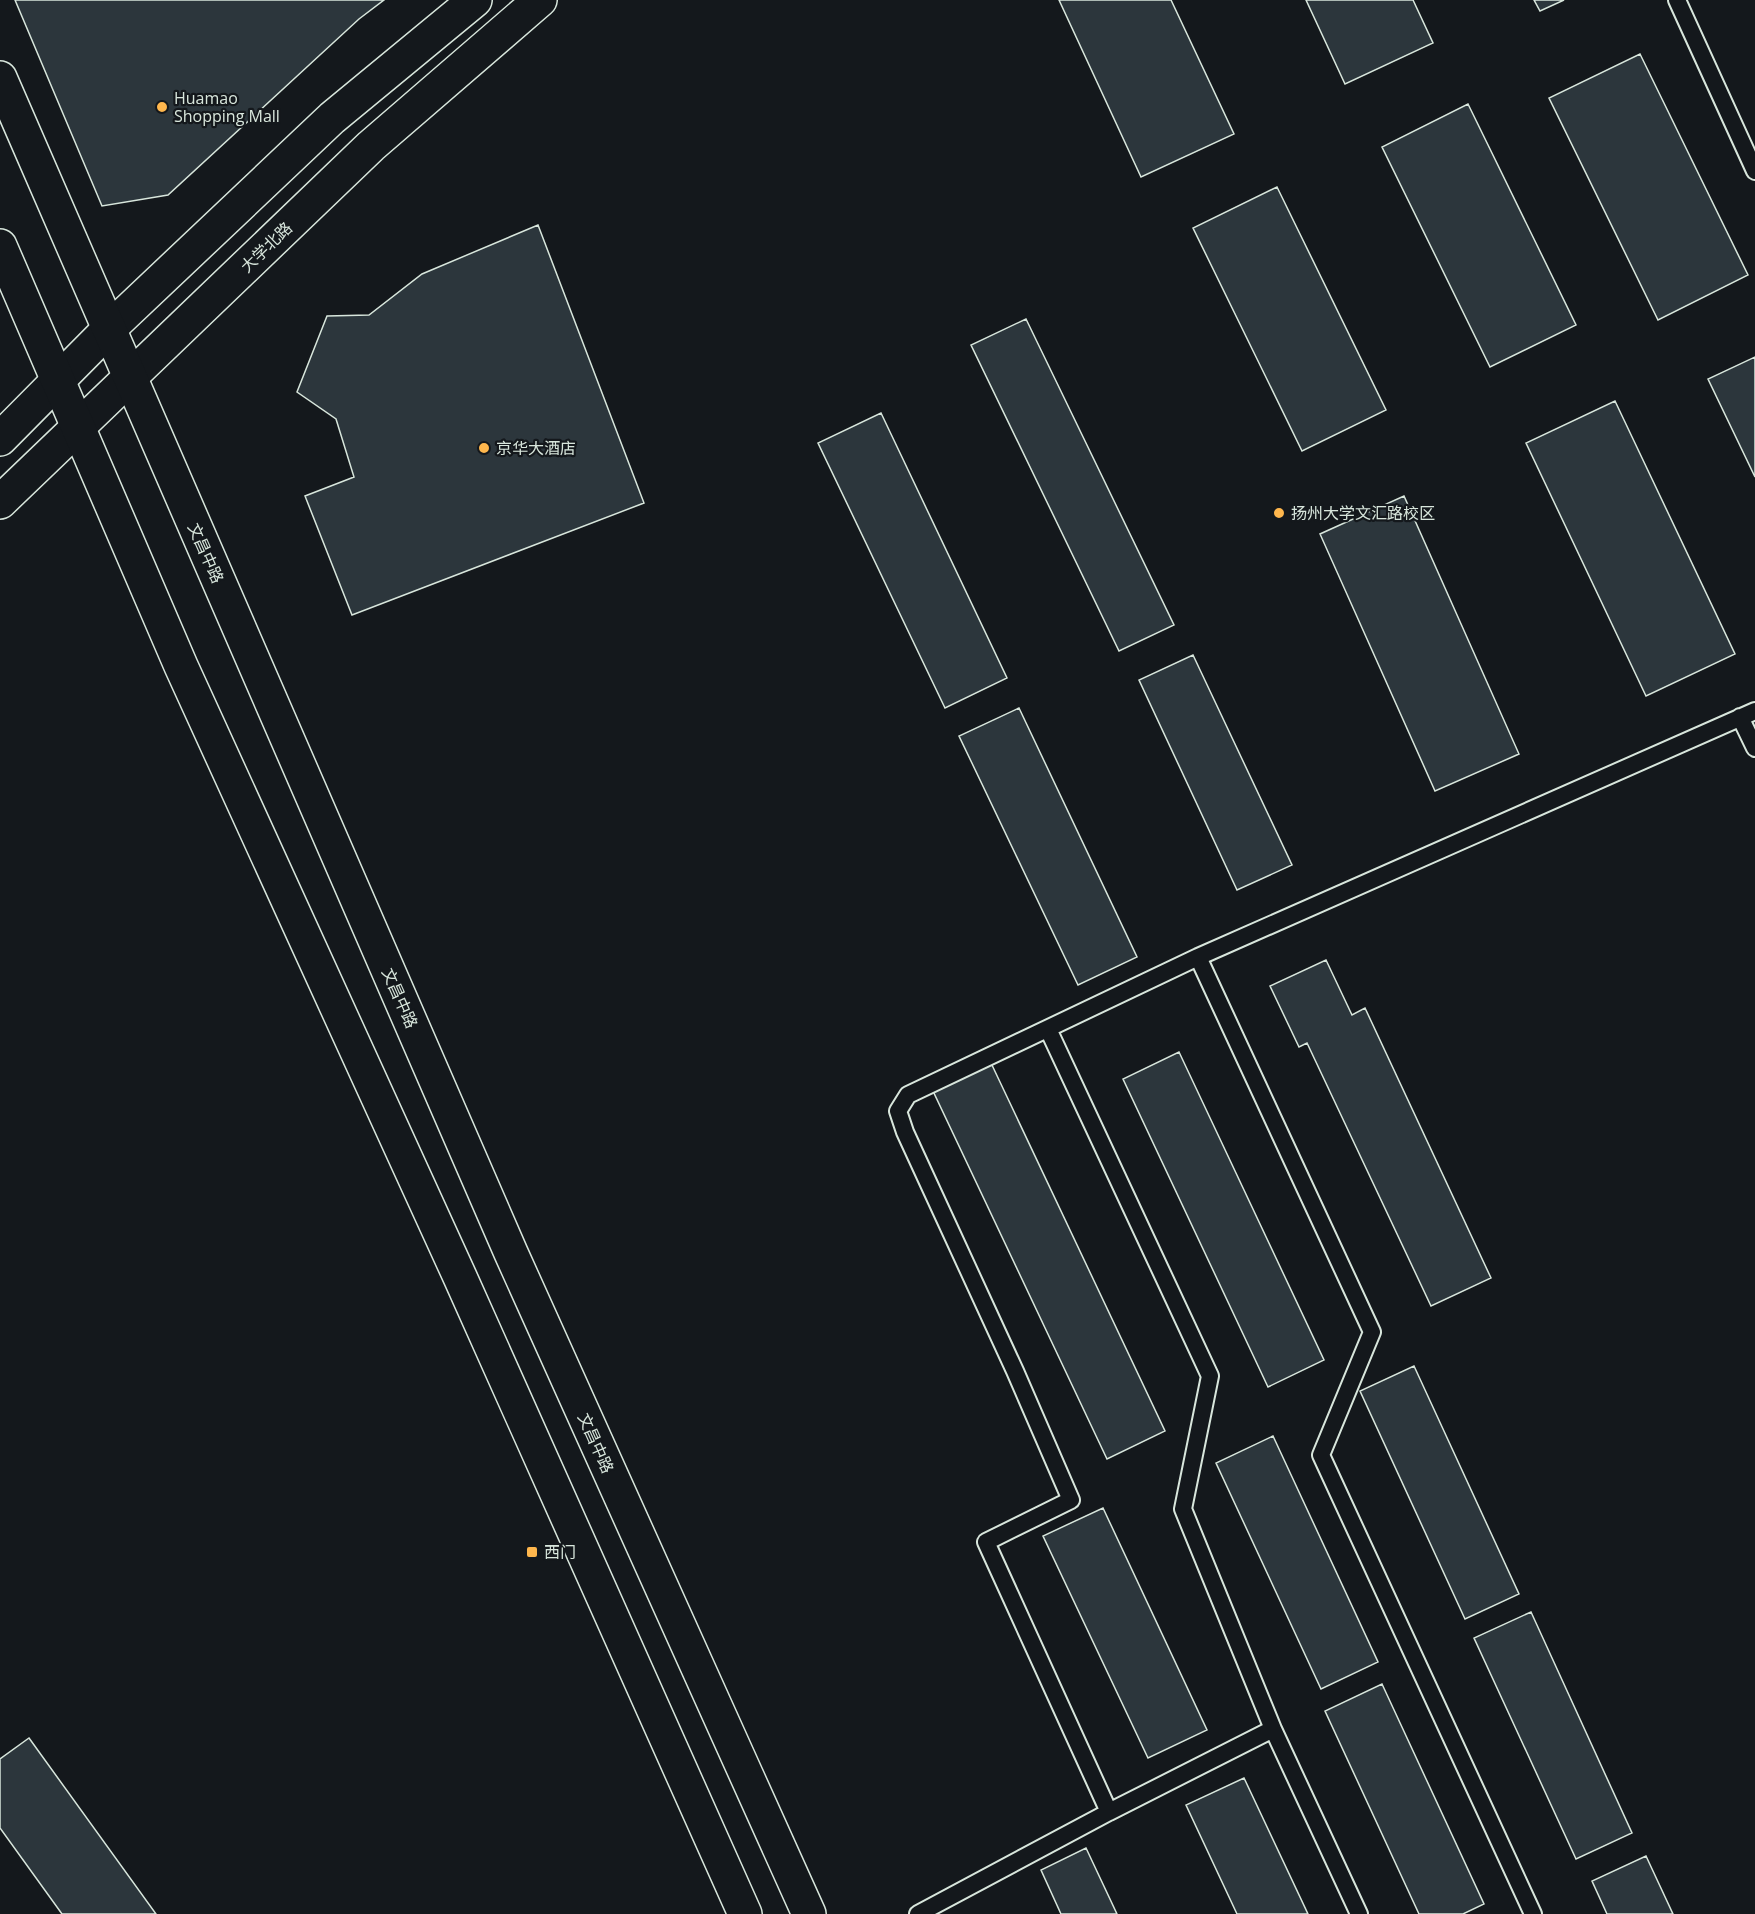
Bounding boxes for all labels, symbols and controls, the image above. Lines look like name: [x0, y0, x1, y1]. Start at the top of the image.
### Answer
place label: Huamao Shopping Mall: [174, 87, 280, 127]
marker: Huamao Shopping Mall: [155, 100, 169, 114]
street label: 大学北路: [235, 217, 297, 277]
place label: 京华大酒店: [496, 437, 576, 459]
marker: 京华大酒店: [477, 441, 491, 455]
place label: 扬州大学文汇路校区: [1291, 502, 1435, 524]
marker: 扬州大学文汇路校区: [1272, 506, 1286, 520]
street label: 文昌中路: [183, 519, 229, 587]
street label: 文昌中路: [377, 964, 423, 1032]
street label: 文昌中路: [573, 1409, 619, 1477]
place label: 西门: [544, 1541, 576, 1563]
marker: 西门: [525, 1545, 539, 1559]

